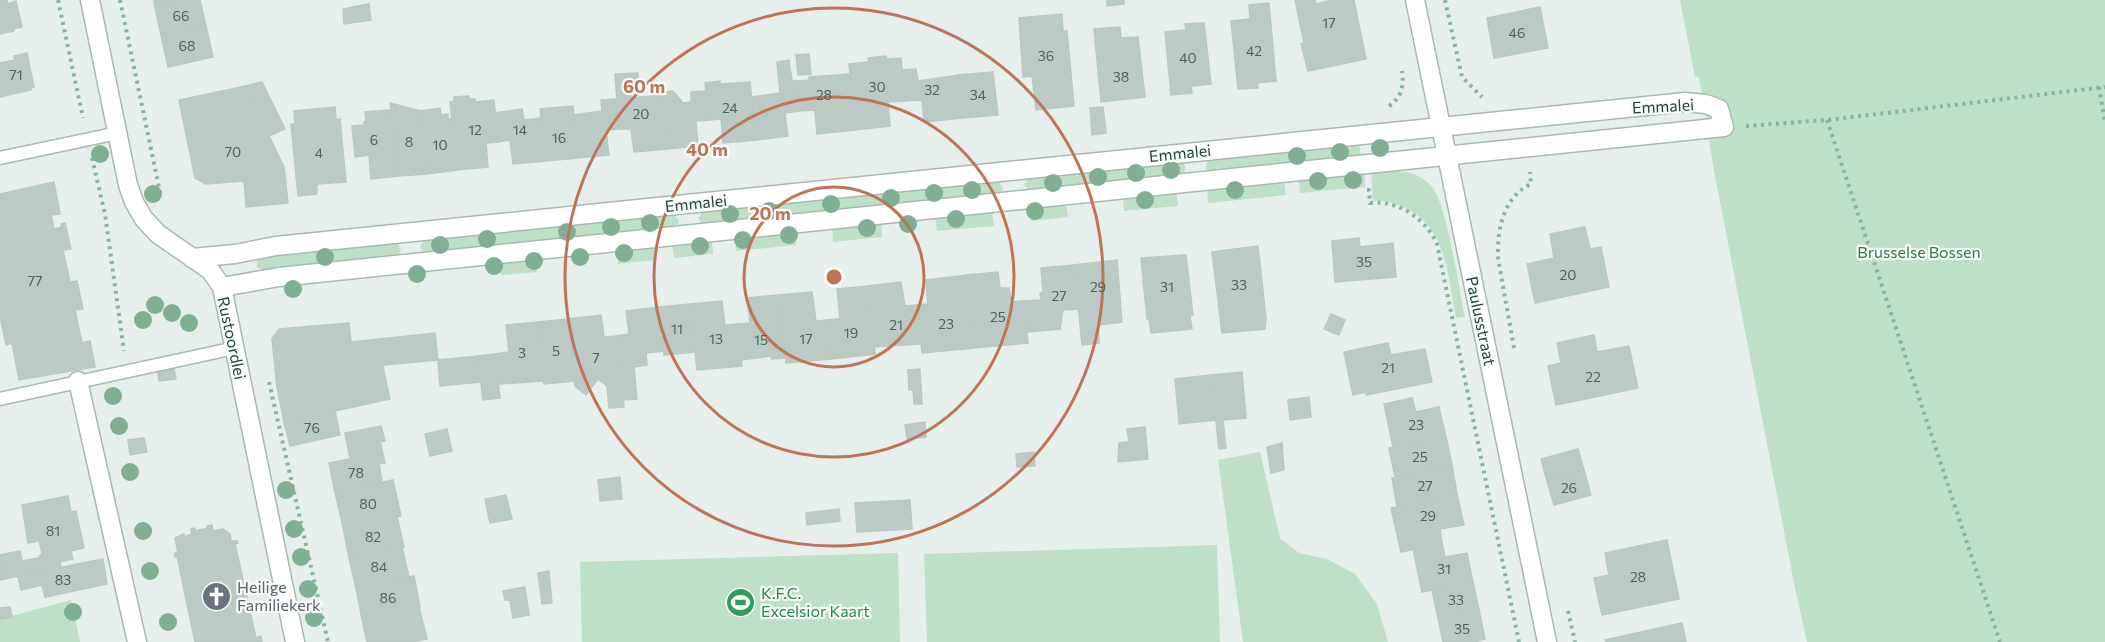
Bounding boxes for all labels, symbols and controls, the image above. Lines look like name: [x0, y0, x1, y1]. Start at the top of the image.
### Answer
house number: 66: [173, 7, 190, 24]
house number: 17: [1322, 14, 1336, 31]
house number: 46: [1509, 24, 1525, 41]
house number: 68: [179, 37, 196, 54]
house number: 42: [1246, 42, 1262, 59]
house number: 36: [1038, 47, 1054, 64]
house number: 40: [1179, 49, 1197, 66]
house number: 71: [9, 66, 23, 83]
house number: 38: [1113, 68, 1129, 85]
text: 60 m: [623, 75, 665, 97]
house number: 30: [868, 78, 886, 95]
house number: 32: [924, 81, 940, 98]
house number: 28: [816, 86, 832, 103]
house number: 34: [970, 86, 987, 103]
street label: Emmalei: [1631, 94, 1695, 117]
house number: 24: [722, 99, 739, 116]
house number: 20: [633, 105, 649, 122]
house number: 12: [468, 121, 482, 138]
house number: 14: [513, 121, 528, 138]
house number: 16: [552, 129, 566, 146]
house number: 6: [370, 131, 378, 148]
house number: 8: [405, 133, 413, 150]
house number: 10: [432, 136, 448, 153]
text: 40 m: [686, 138, 728, 160]
street label: Emmalei: [1148, 140, 1212, 165]
house number: 70: [225, 143, 241, 160]
house number: 4: [315, 144, 324, 161]
street label: Emmalei: [664, 190, 728, 215]
text: 20 m: [749, 202, 791, 224]
park label: Brusselse Bossen: [1857, 242, 1981, 261]
house number: 35: [1356, 253, 1372, 270]
house number: 20: [1560, 266, 1576, 283]
centre of rings: [824, 267, 844, 287]
house number: 77: [28, 272, 42, 289]
street label: Paulusstraat: [1463, 274, 1500, 368]
house number: 33: [1231, 276, 1247, 293]
house number: 29: [1090, 278, 1106, 295]
house number: 31: [1160, 278, 1174, 295]
house number: 27: [1051, 287, 1067, 304]
street label: Rustoordlei: [214, 295, 251, 381]
house number: 25: [990, 308, 1006, 325]
house number: 23: [938, 315, 954, 332]
house number: 21: [889, 316, 903, 333]
house number: 11: [671, 320, 683, 337]
house number: 19: [844, 324, 858, 341]
house number: 13: [709, 330, 723, 347]
house number: 17: [799, 330, 813, 347]
house number: 15: [754, 331, 768, 348]
house number: 5: [552, 342, 560, 359]
house number: 3: [518, 344, 526, 361]
house number: 7: [592, 349, 600, 366]
house number: 21: [1381, 359, 1395, 376]
house number: 22: [1585, 368, 1601, 385]
house number: 23: [1408, 416, 1424, 433]
house number: 76: [304, 419, 320, 436]
house number: 25: [1412, 448, 1428, 465]
house number: 78: [348, 464, 364, 481]
house number: 27: [1417, 477, 1433, 494]
house number: 26: [1561, 479, 1577, 496]
house number: 80: [359, 495, 377, 512]
house number: 29: [1420, 507, 1436, 524]
house number: 81: [46, 522, 60, 539]
house number: 82: [365, 528, 381, 545]
house number: 84: [371, 558, 388, 575]
house number: 31: [1437, 560, 1451, 577]
house number: 28: [1630, 568, 1646, 585]
house number: 83: [55, 571, 71, 588]
place label: Heilige Familiekerk: [237, 577, 321, 614]
church icon: Heilige Familiekerk: [200, 580, 232, 612]
place label: K.F.C. Excelsior Kaart: [761, 583, 870, 620]
sports icon: K.F.C. Excelsior Kaart: [724, 586, 756, 618]
house number: 86: [380, 589, 397, 606]
house number: 33: [1448, 591, 1464, 608]
house number: 35: [1454, 620, 1470, 637]

